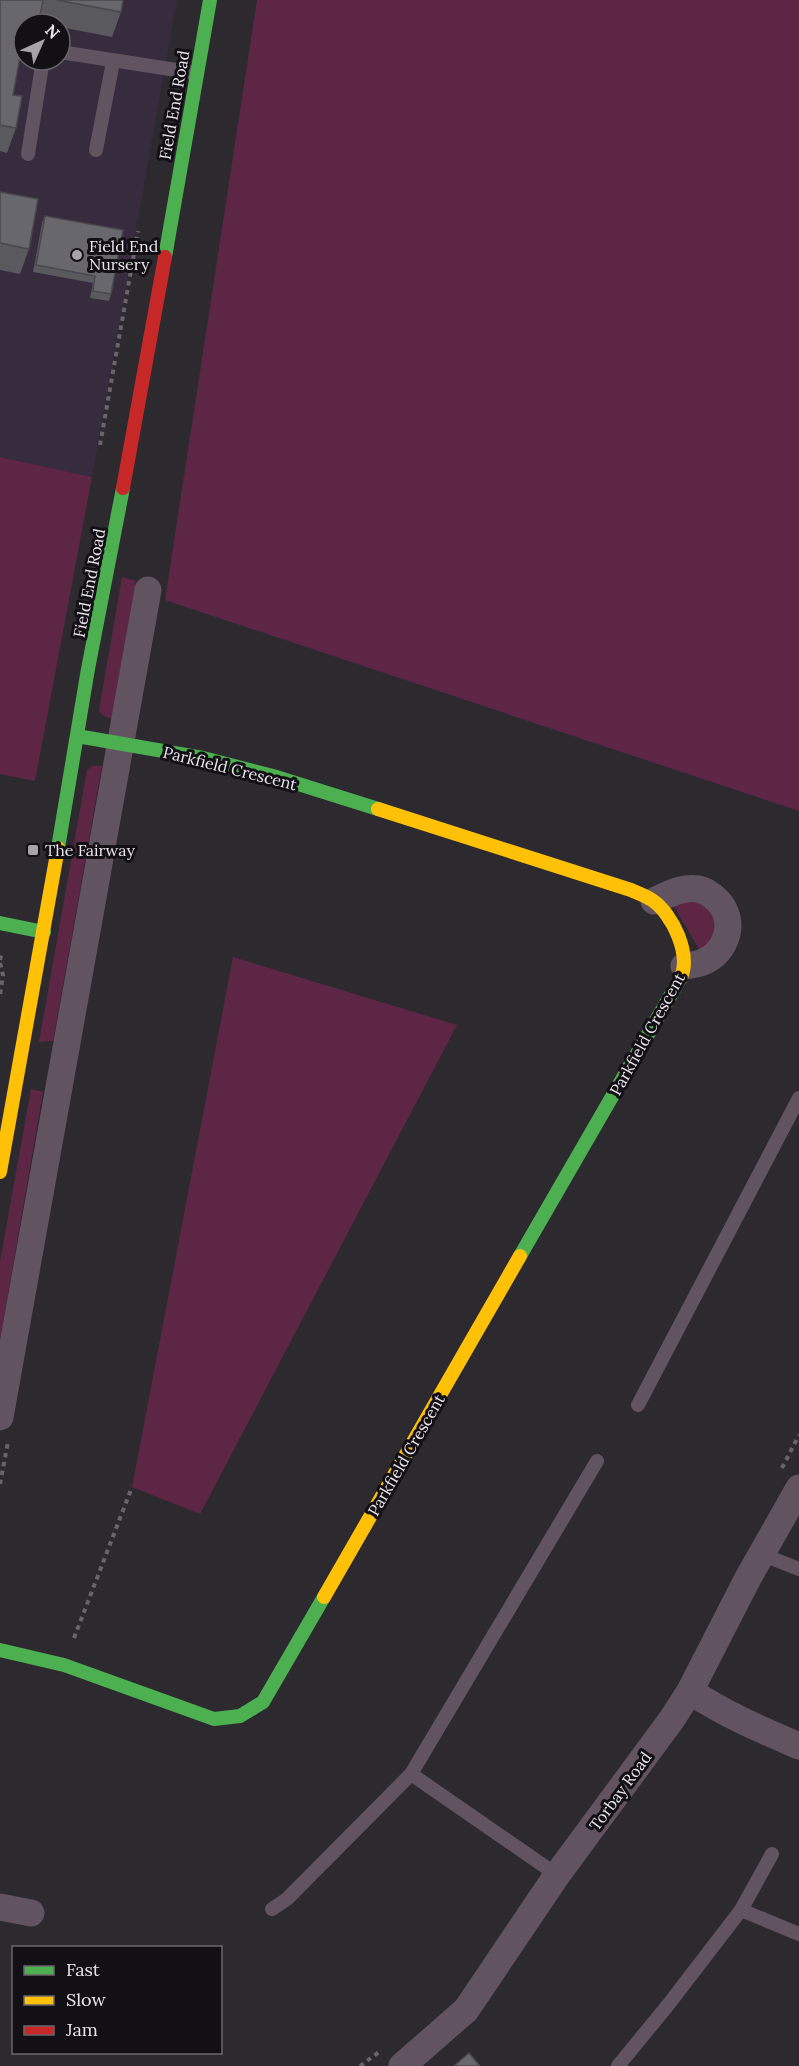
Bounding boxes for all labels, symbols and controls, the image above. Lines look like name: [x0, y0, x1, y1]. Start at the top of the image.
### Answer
north arrow: [12, 12, 72, 72]
text: N: [41, 20, 64, 43]
street label: Field End Road: [155, 48, 194, 161]
place label: Field End Nursery: [89, 236, 159, 274]
marker: Field End Nursery: [70, 248, 84, 262]
street label: Field End Road: [69, 526, 109, 639]
street label: Parkfield Crescent: [161, 742, 300, 794]
place label: The Fairway: [45, 840, 135, 860]
marker: The Fairway: [26, 843, 40, 857]
street label: Parkfield Crescent: [605, 969, 689, 1099]
street label: Parkfield Crescent: [363, 1390, 449, 1519]
street label: Torbay Road: [585, 1747, 656, 1834]
legend: [12, 1946, 222, 2054]
text: Fast: [66, 1958, 100, 1981]
text: Slow: [66, 1988, 106, 2011]
text: Jam: [65, 2018, 98, 2041]

